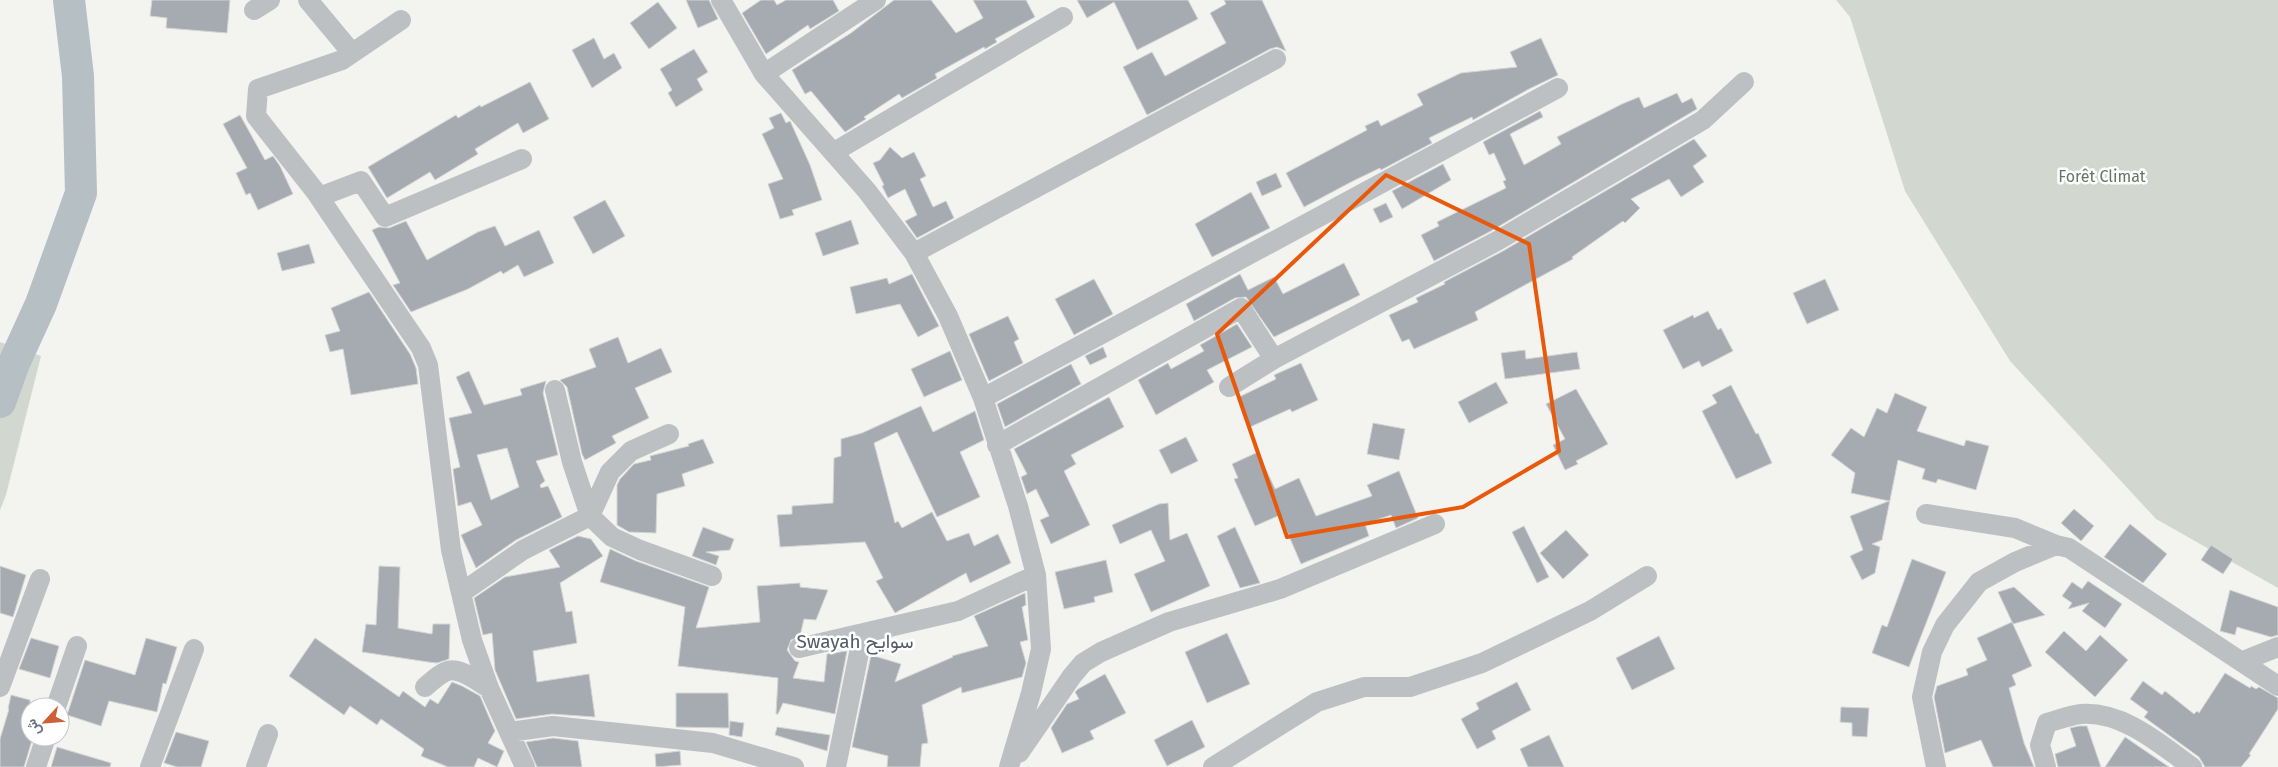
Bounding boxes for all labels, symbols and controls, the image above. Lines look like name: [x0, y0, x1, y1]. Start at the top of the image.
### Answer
park label: Forêt Climat: [2058, 167, 2146, 186]
district label: Swayah سوايح: [796, 630, 914, 655]
north arrow: [20, 697, 70, 747]
text: ش: [22, 716, 45, 739]

